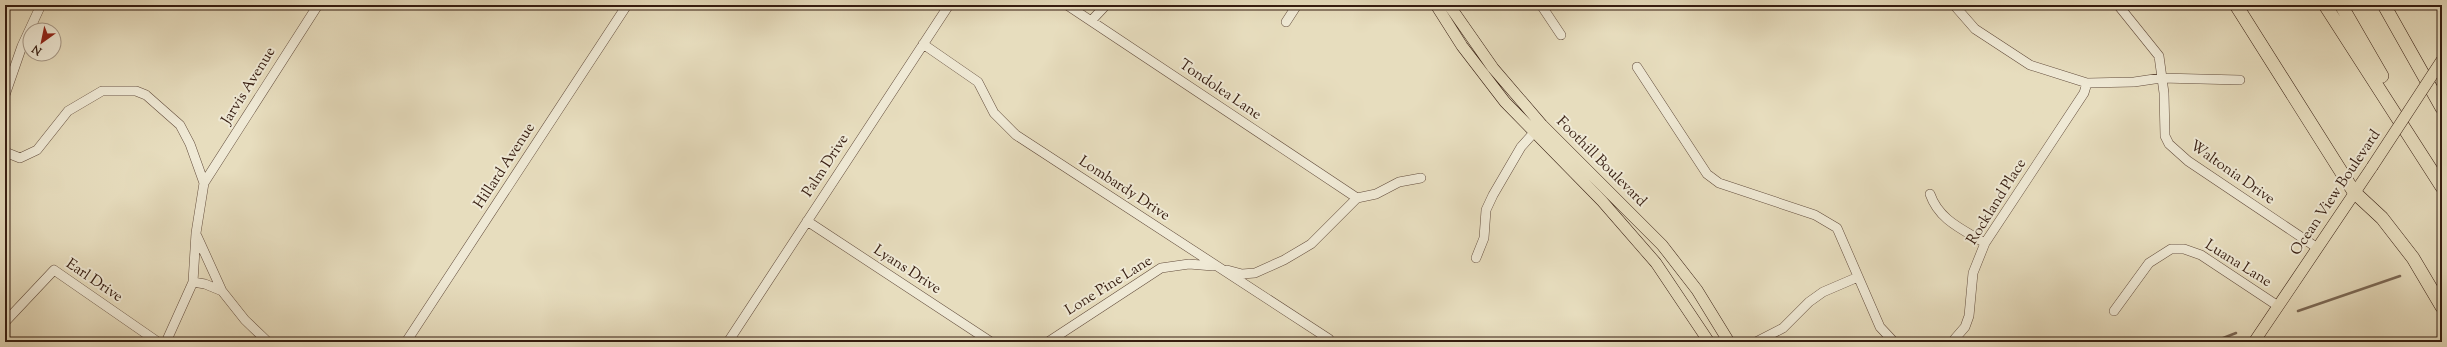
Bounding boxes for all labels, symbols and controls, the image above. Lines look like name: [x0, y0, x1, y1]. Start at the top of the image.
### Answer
north arrow: [22, 22, 62, 62]
text: N: [29, 40, 46, 59]
street label: Jarvis Avenue: [216, 43, 281, 130]
street label: Tondolea Lane: [1175, 55, 1265, 125]
street label: Foothill Boulevard: [1551, 112, 1651, 212]
street label: Hillard Avenue: [469, 119, 541, 213]
street label: Ocean View Boulevard: [2286, 125, 2386, 260]
street label: Palm Drive: [798, 130, 854, 202]
street label: Waltonia Drive: [2185, 136, 2279, 210]
street label: Lombardy Drive: [1074, 152, 1174, 226]
street label: Rockland Place: [1962, 155, 2032, 249]
street label: Luana Lane: [2201, 235, 2275, 293]
street label: Lyans Drive: [869, 240, 945, 300]
street label: Lone Pine Lane: [1061, 251, 1157, 321]
street label: Earl Drive: [61, 254, 127, 308]

